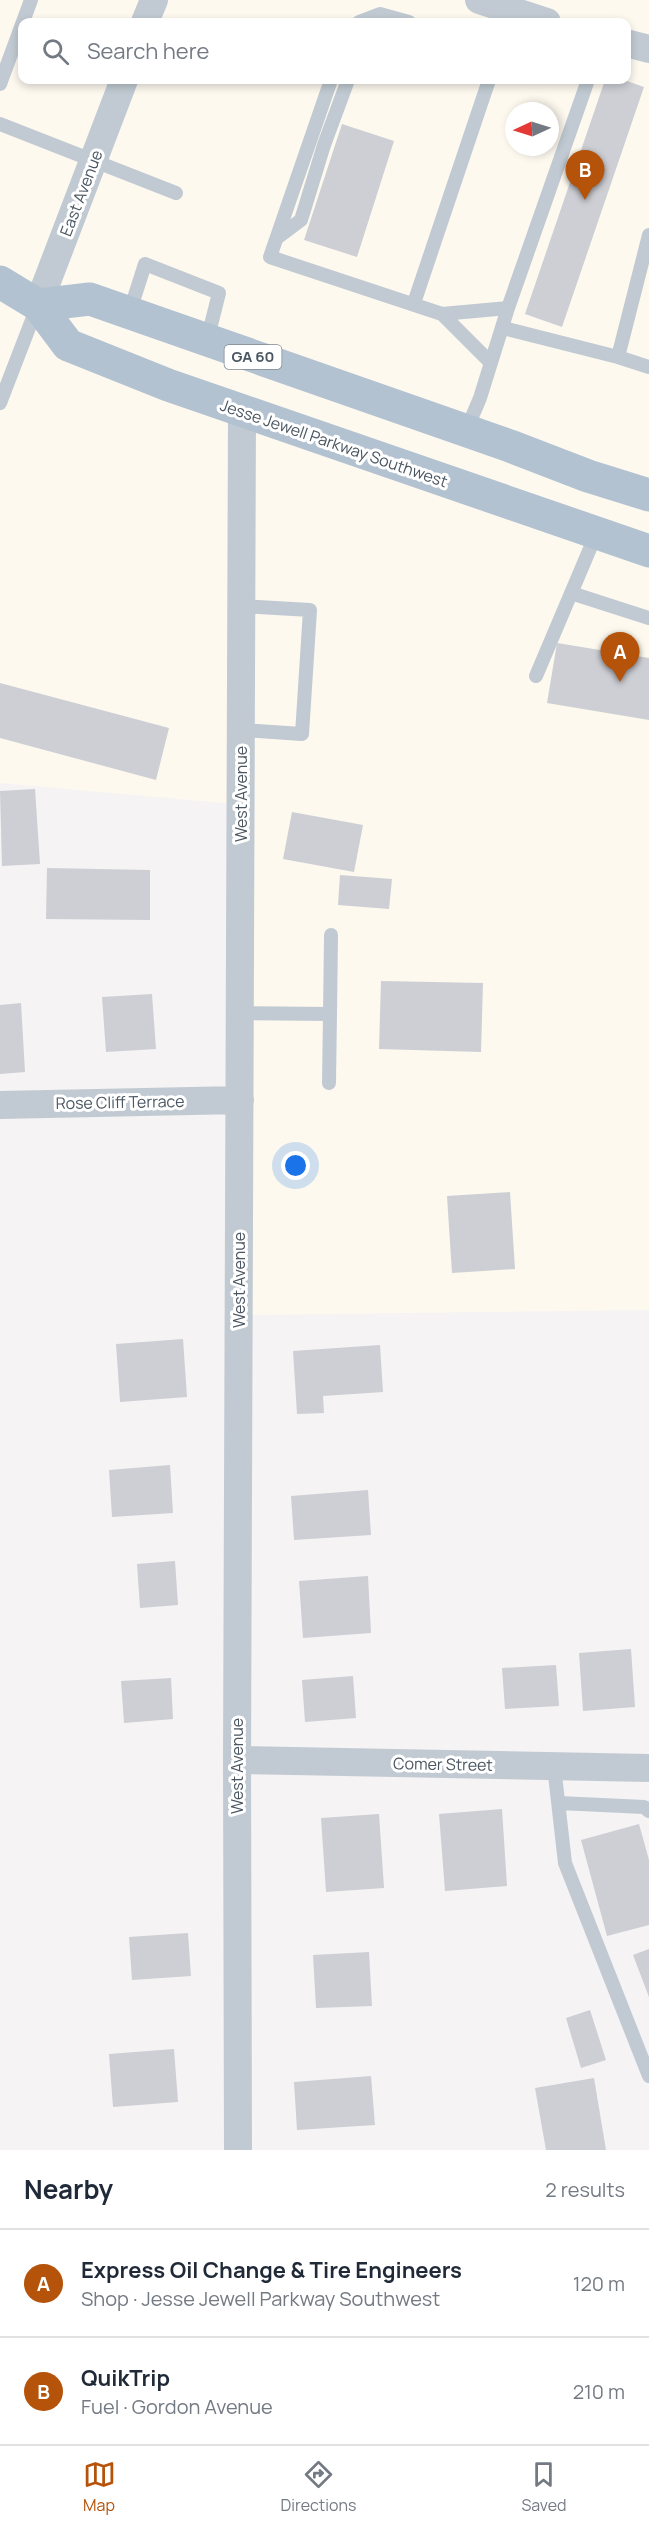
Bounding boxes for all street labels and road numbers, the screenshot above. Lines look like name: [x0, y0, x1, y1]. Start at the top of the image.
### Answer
street label: East Avenue: [54, 147, 108, 239]
road number: GA 60: [224, 345, 282, 369]
street label: Jesse Jewell Parkway Southwest: [217, 394, 451, 492]
street label: West Avenue: [230, 746, 252, 842]
street label: Rose Cliff Terrace: [55, 1090, 185, 1114]
street label: West Avenue: [228, 1232, 250, 1328]
street label: West Avenue: [226, 1718, 248, 1814]
street label: Comer Street: [393, 1752, 493, 1776]

